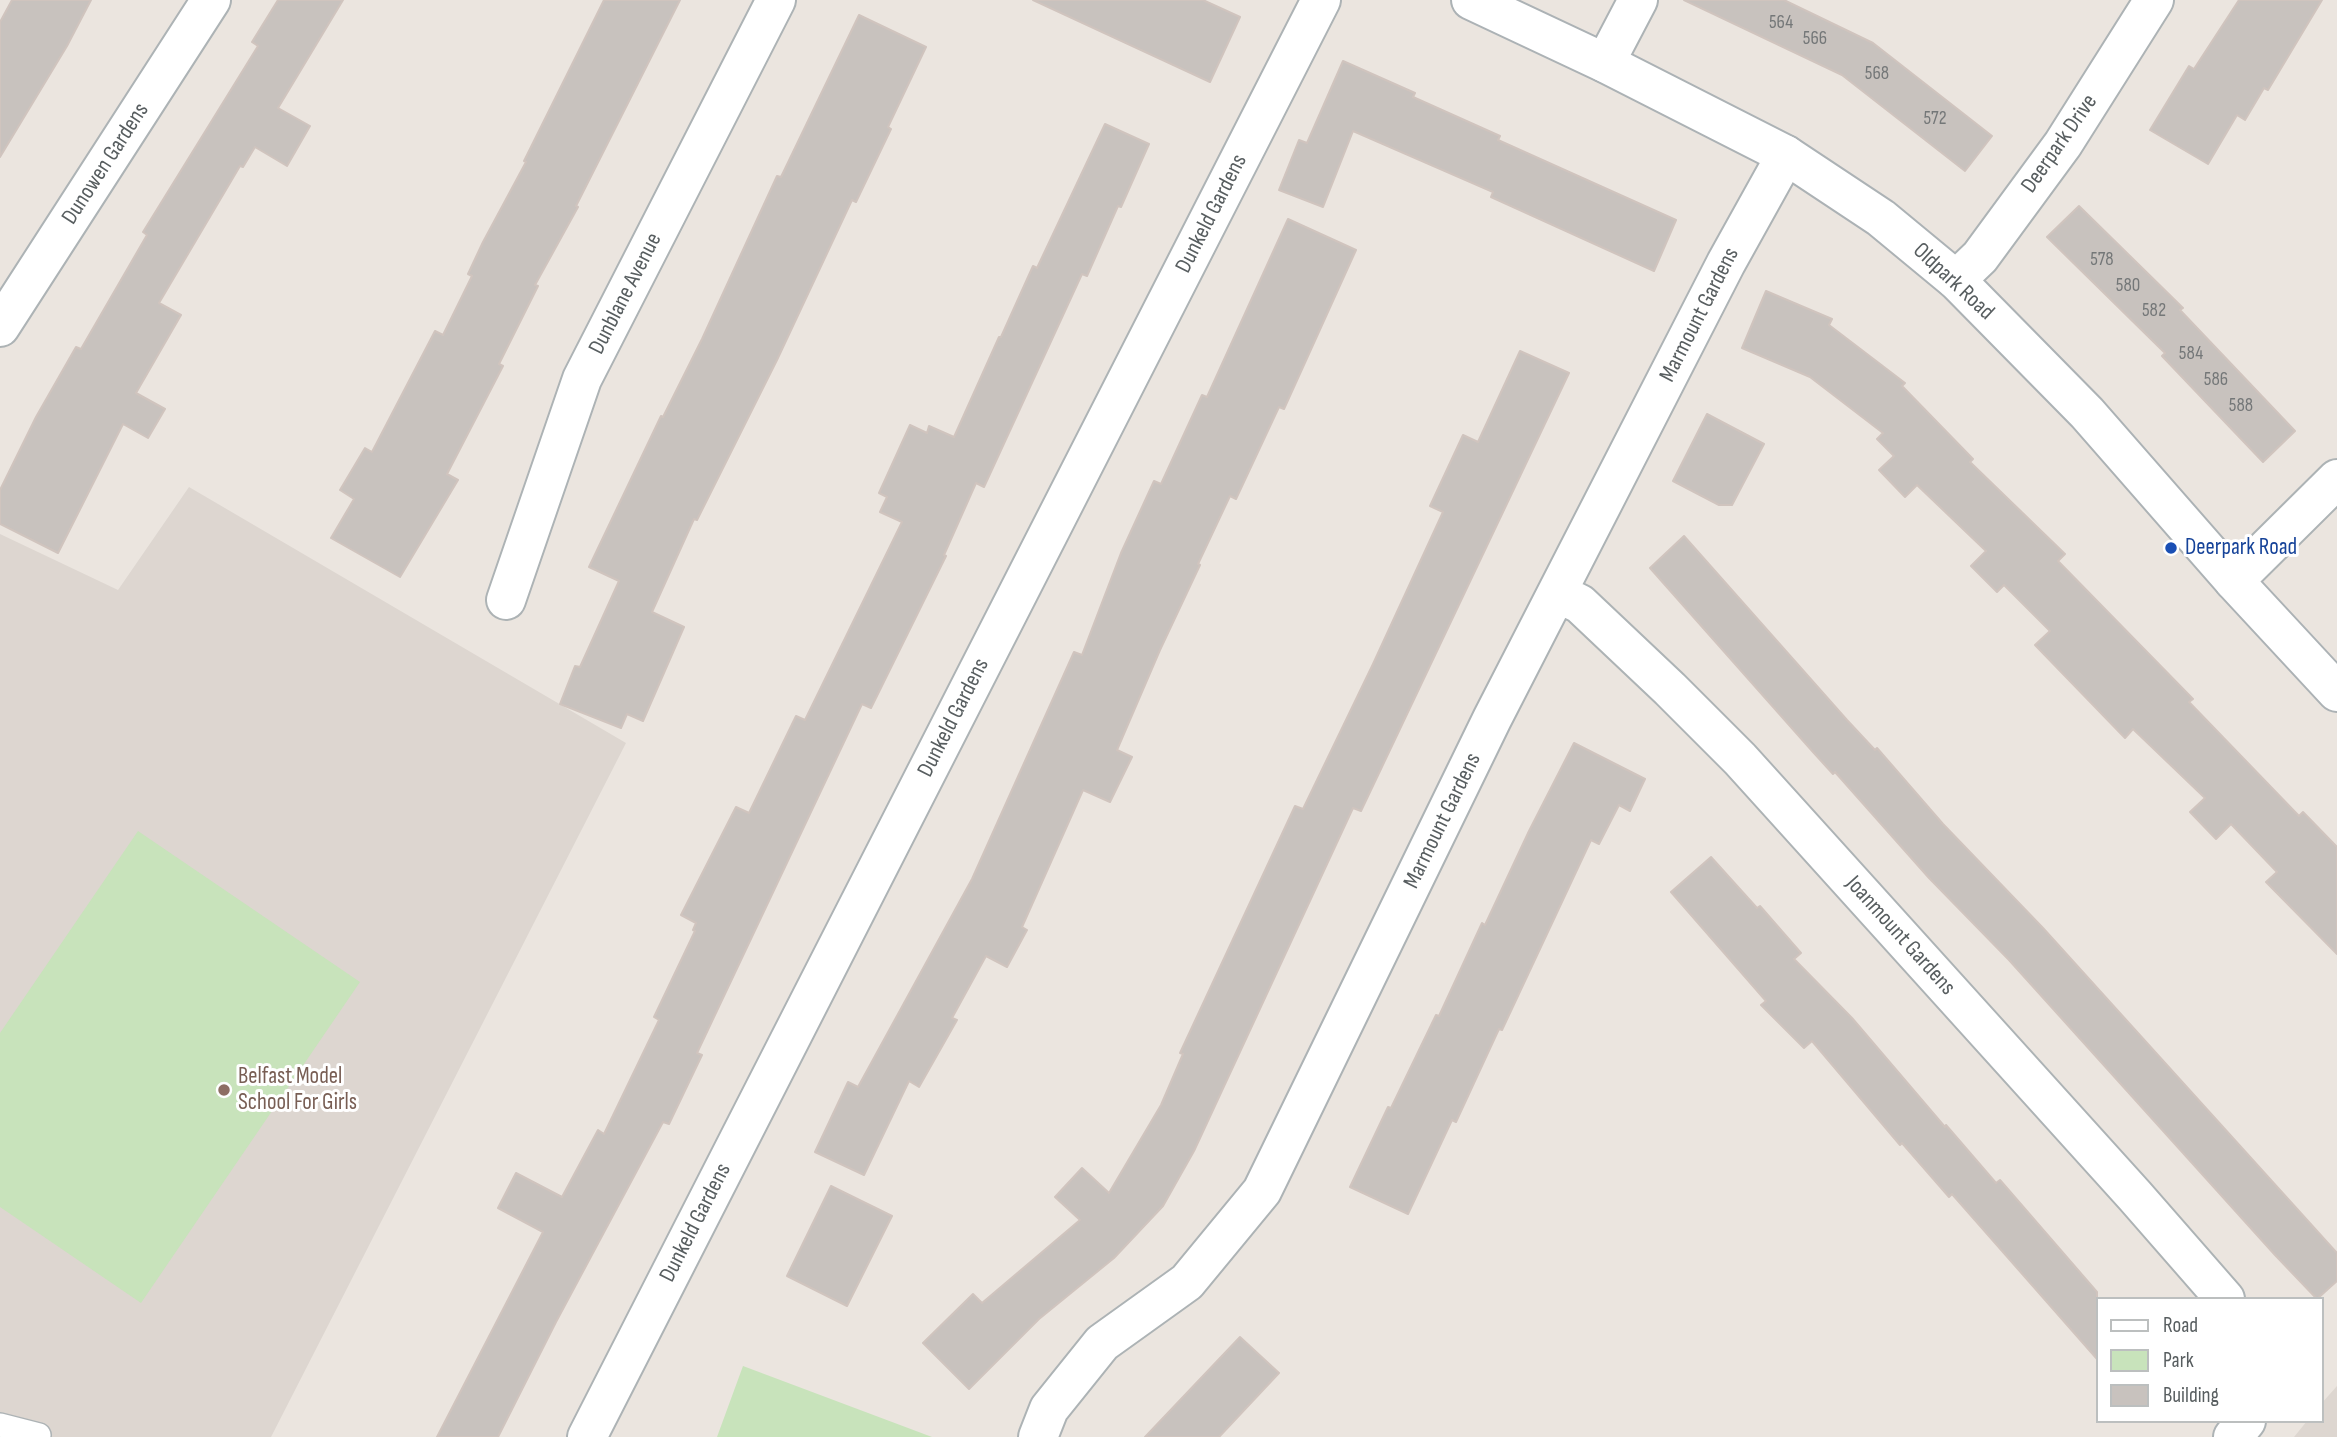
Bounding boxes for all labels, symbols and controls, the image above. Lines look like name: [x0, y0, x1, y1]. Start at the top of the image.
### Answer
house number: 564: [1769, 12, 1793, 34]
house number: 566: [1803, 28, 1827, 50]
house number: 568: [1865, 63, 1889, 85]
street label: Deerpark Drive: [2016, 89, 2104, 199]
street label: Dunowen Gardens: [57, 98, 155, 230]
house number: 572: [1924, 108, 1946, 130]
street label: Dunkeld Gardens: [1170, 150, 1254, 278]
street label: Dunblane Avenue: [584, 229, 668, 359]
street label: Oldpark Road: [1907, 237, 1999, 327]
street label: Marmount Gardens: [1654, 243, 1746, 387]
house number: 578: [2090, 249, 2114, 271]
house number: 580: [2116, 275, 2140, 297]
house number: 582: [2142, 300, 2166, 322]
house number: 584: [2179, 343, 2203, 365]
house number: 586: [2204, 369, 2228, 391]
house number: 588: [2229, 395, 2253, 417]
place label: Deerpark Road: [2185, 534, 2297, 562]
marker: Deerpark Road: [2163, 540, 2179, 556]
street label: Dunkeld Gardens: [912, 654, 996, 782]
street label: Marmount Gardens: [1398, 749, 1488, 893]
street label: Joanmount Gardens: [1839, 871, 1961, 1001]
place label: Belfast Model School For Girls: [238, 1063, 357, 1117]
marker: Belfast Model School For Girls: [216, 1082, 232, 1098]
street label: Dunkeld Gardens: [654, 1159, 738, 1287]
legend: [2096, 1297, 2323, 1423]
text: Road: [2163, 1313, 2198, 1338]
text: Park: [2163, 1348, 2194, 1373]
text: Building: [2163, 1383, 2219, 1408]

